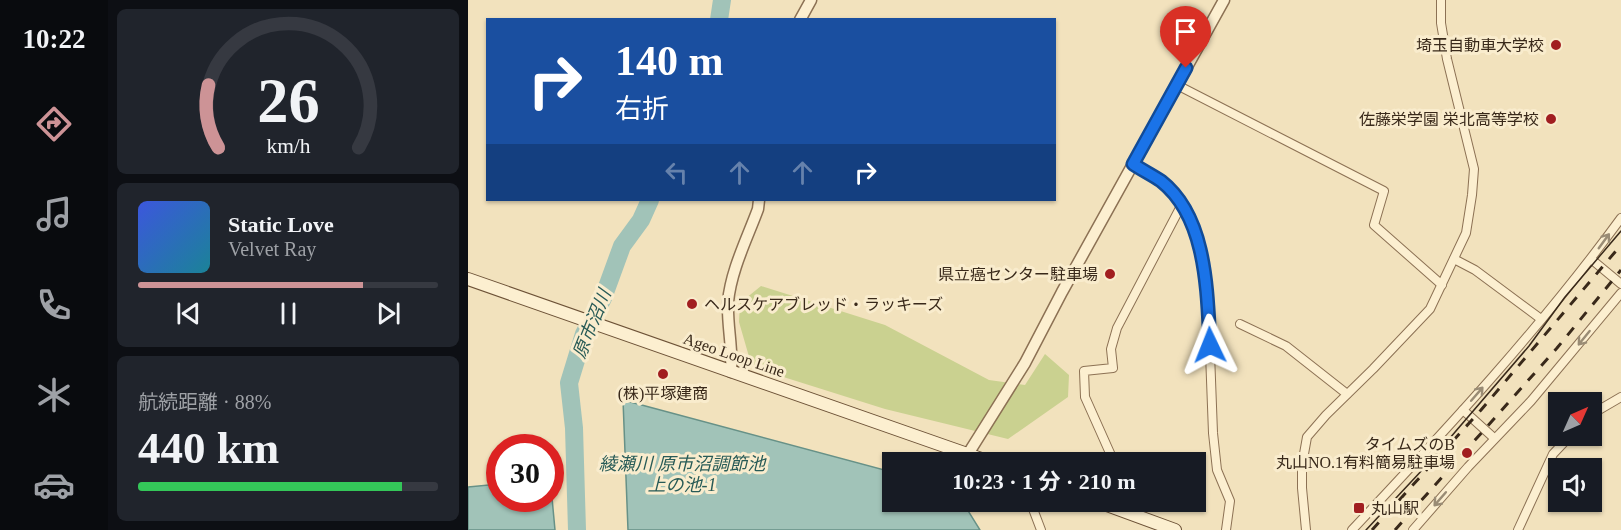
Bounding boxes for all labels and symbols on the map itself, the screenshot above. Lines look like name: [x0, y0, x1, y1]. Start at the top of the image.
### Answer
pin: [1160, 6, 1211, 68]
place label: 埼玉自動車大学校: [1416, 37, 1544, 54]
marker: 埼玉自動車大学校: [1549, 38, 1563, 52]
place label: 佐藤栄学園 栄北高等学校: [1359, 111, 1539, 128]
marker: 佐藤栄学園 栄北高等学校: [1544, 112, 1558, 126]
one-way arrow: [1598, 234, 1610, 250]
place label: 県立癌センター駐車場: [938, 266, 1098, 283]
marker: 県立癌センター駐車場: [1103, 267, 1117, 281]
water label: 原市沼川: [569, 285, 616, 361]
place label: ヘルスケアブレッド・ラッキーズ: [704, 296, 943, 313]
marker: ヘルスケアブレッド・ラッキーズ: [685, 297, 699, 311]
position arrow: [1178, 313, 1242, 377]
street label: Ageo Loop Line: [681, 330, 787, 381]
one-way arrow: [1577, 330, 1591, 345]
marker: (株)平塚建商: [656, 367, 670, 381]
place label: (株)平塚建商: [618, 385, 708, 403]
one-way arrow: [1470, 387, 1484, 402]
north arrow: [1548, 392, 1602, 446]
speed limit sign: 30: [486, 434, 564, 512]
place label: タイムズのB 丸山NO.1有料簡易駐車場: [1276, 436, 1455, 471]
marker: タイムズのB 丸山NO.1有料簡易駐車場: [1460, 446, 1474, 460]
water label: 綾瀬川 原市沼調節池 上の池-1: [599, 454, 767, 495]
one-way arrow: [1433, 491, 1447, 506]
place label: 丸山駅: [1371, 500, 1419, 517]
marker: 丸山駅: [1352, 501, 1366, 515]

